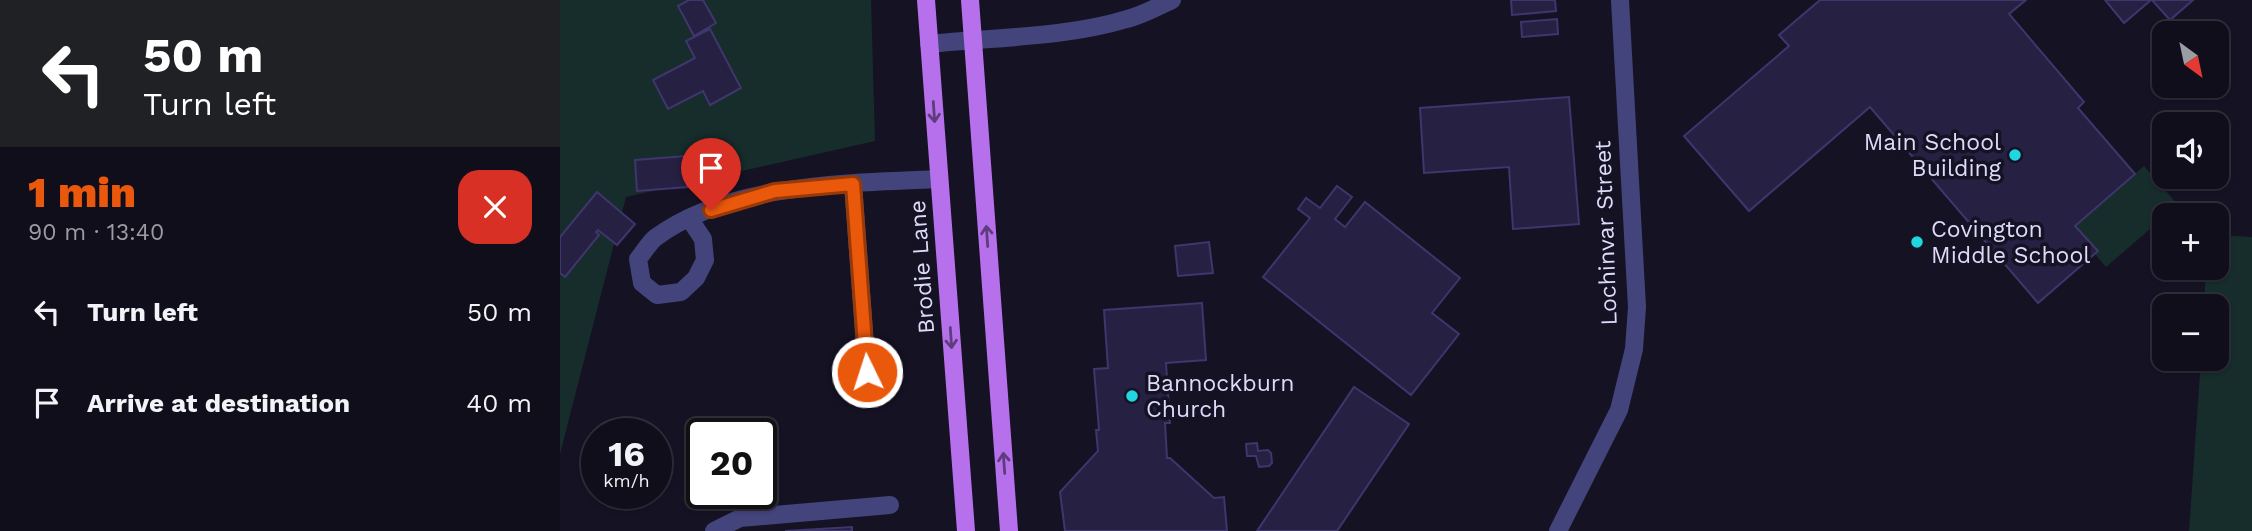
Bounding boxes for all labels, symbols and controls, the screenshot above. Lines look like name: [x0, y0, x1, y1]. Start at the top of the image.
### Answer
north arrow: [2152, 21, 2230, 98]
map controls: [2152, 21, 2229, 371]
text: 50 m: [143, 26, 263, 84]
icon: left: [28, 28, 119, 119]
text: Turn left: [143, 85, 276, 123]
one-way arrow: [928, 100, 941, 122]
button: sound: [2152, 112, 2229, 189]
place label: Main School Building: [1864, 129, 2002, 182]
pin: [681, 138, 741, 210]
street label: Lochinvar Street: [1589, 140, 1623, 326]
marker: Main School Building: [2007, 147, 2023, 163]
icon: arrive: [692, 149, 730, 187]
text: 1 min: [28, 168, 136, 217]
button: close: [458, 170, 532, 244]
street label: Brodie Lane: [904, 199, 940, 335]
button: +: [2152, 203, 2229, 280]
place label: Covington Middle School: [1931, 216, 2090, 269]
text: 90 m · 13:40: [28, 219, 164, 246]
one-way arrow: [980, 225, 993, 248]
marker: Covington Middle School: [1909, 234, 1925, 250]
icon: left: [28, 293, 66, 331]
button: −: [2152, 294, 2229, 371]
text: Turn left: [87, 297, 198, 327]
text: 50 m: [467, 297, 532, 327]
one-way arrow: [945, 327, 958, 350]
position arrow: [830, 335, 904, 409]
place label: Bannockburn Church: [1146, 370, 1294, 423]
icon: arrive: [28, 384, 66, 422]
text: Arrive at destination: [87, 388, 350, 418]
text: 40 m: [466, 388, 532, 418]
marker: Bannockburn Church: [1124, 388, 1140, 404]
speed limit sign: 20: [686, 418, 777, 509]
text: 16: [608, 433, 645, 475]
one-way arrow: [997, 452, 1010, 475]
text: km/h: [603, 470, 650, 491]

